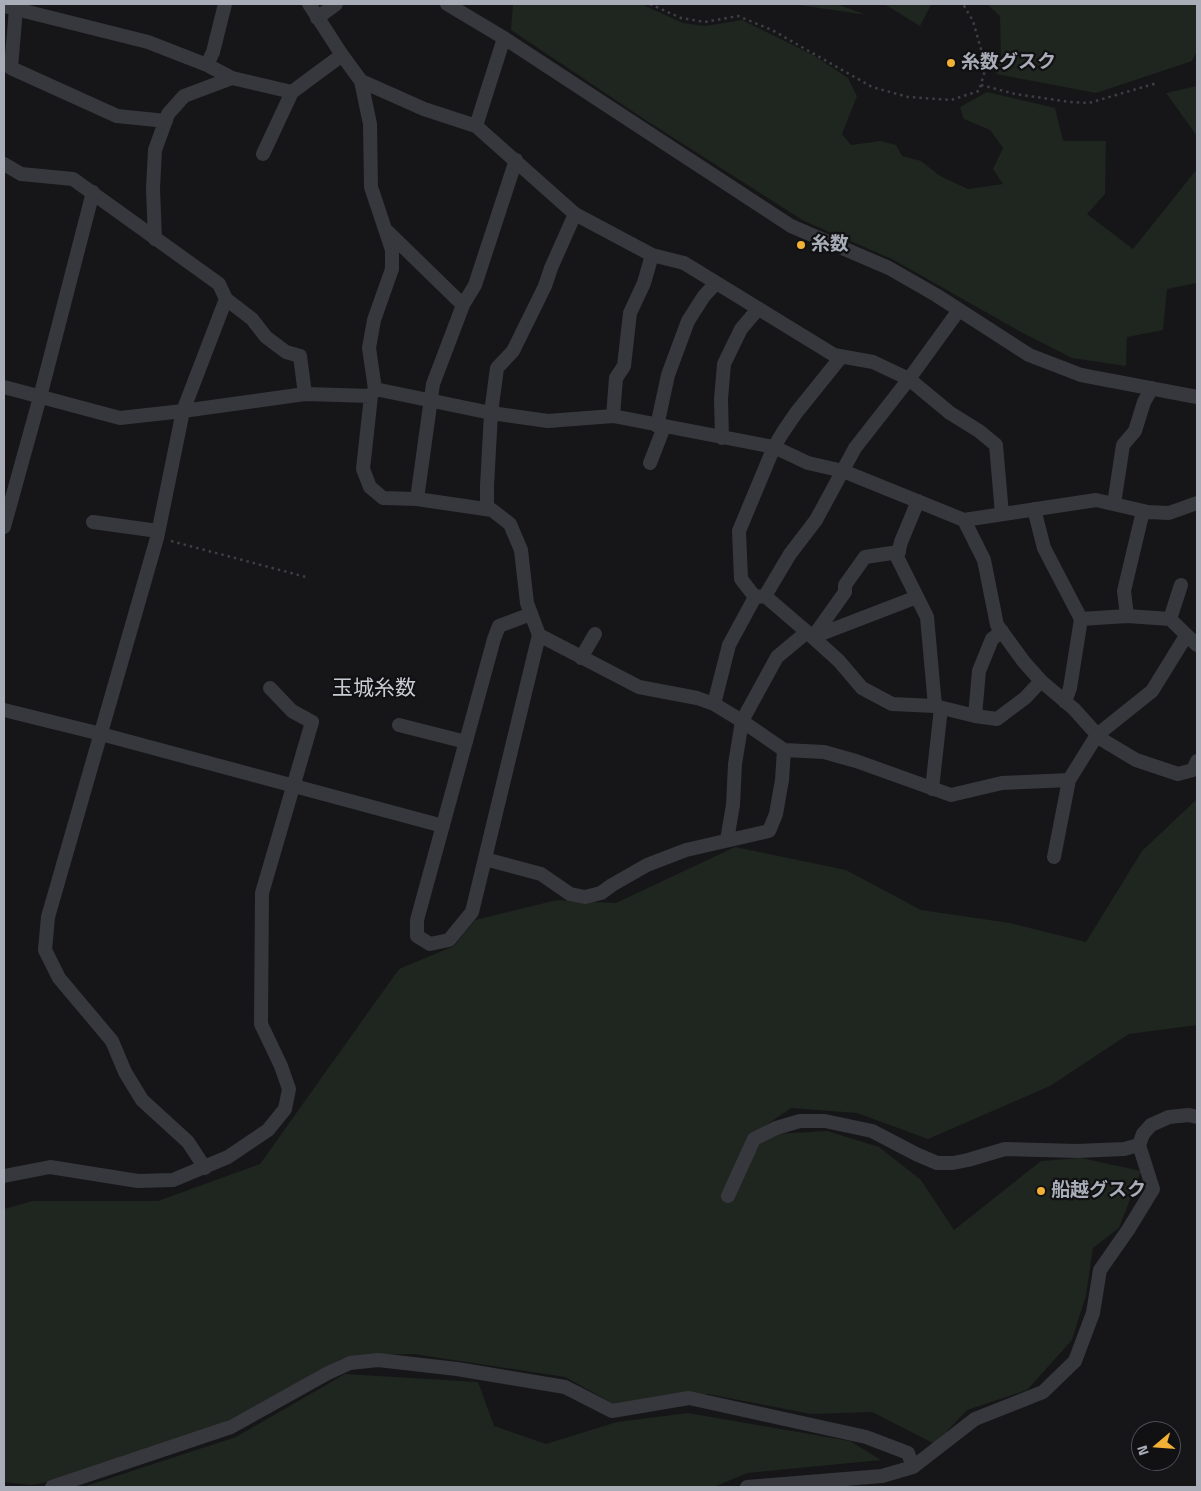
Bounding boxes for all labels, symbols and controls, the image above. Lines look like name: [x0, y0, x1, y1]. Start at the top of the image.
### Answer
place label: 糸数グスク: [961, 52, 1056, 74]
marker: 糸数グスク: [945, 57, 957, 69]
place label: 糸数: [811, 234, 849, 256]
marker: 糸数: [795, 239, 807, 251]
district label: 玉城糸数: [332, 677, 416, 703]
place label: 船越グスク: [1051, 1180, 1146, 1202]
marker: 船越グスク: [1035, 1185, 1047, 1197]
north arrow: [1131, 1421, 1181, 1471]
text: N: [1131, 1443, 1154, 1458]

